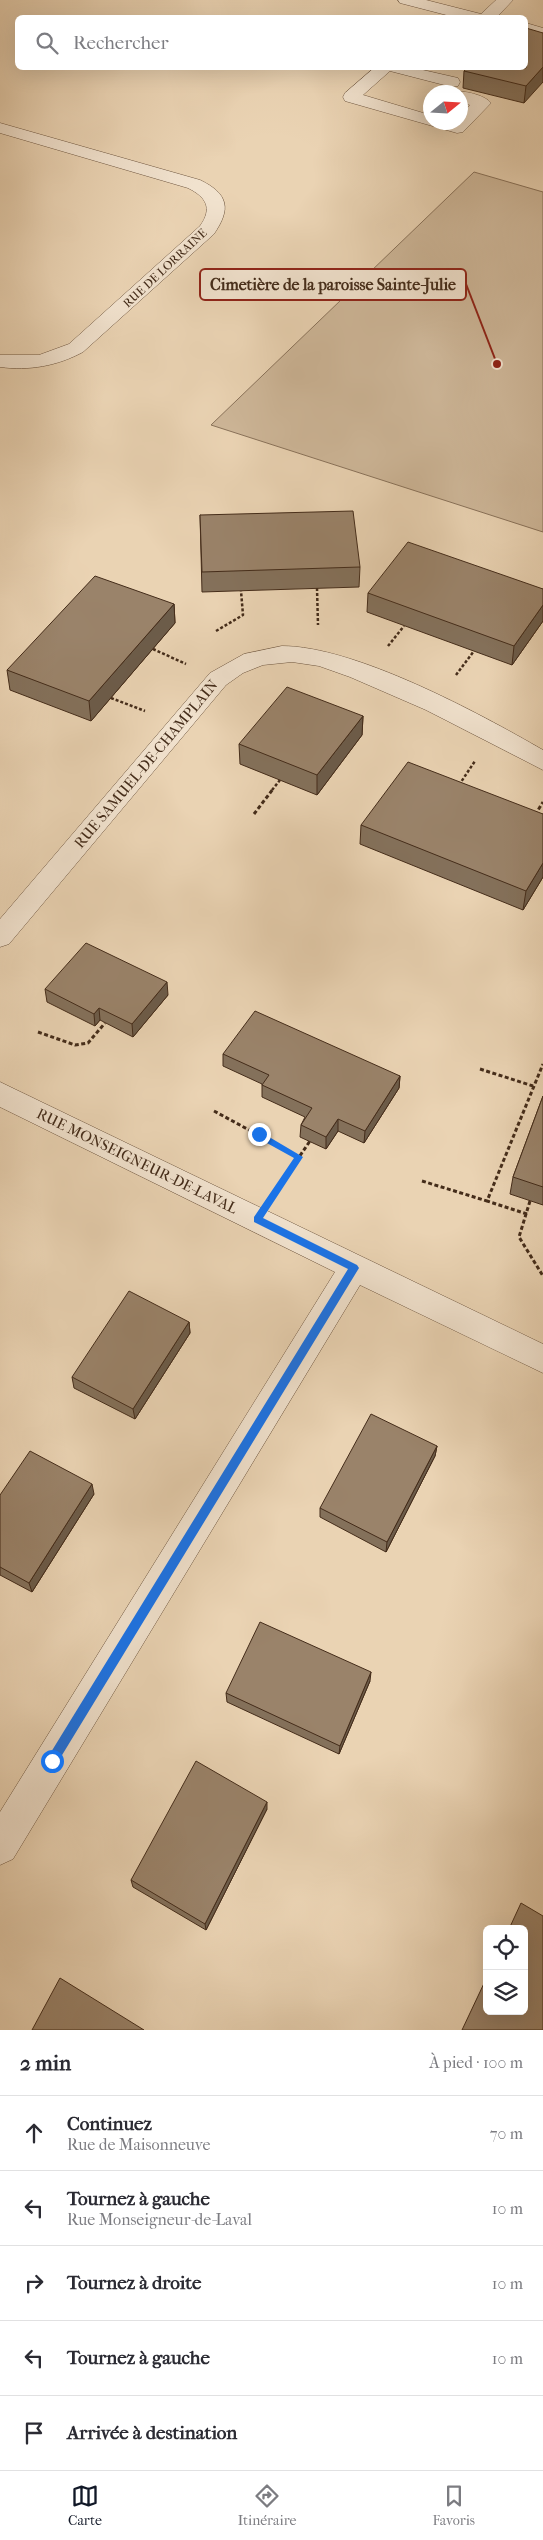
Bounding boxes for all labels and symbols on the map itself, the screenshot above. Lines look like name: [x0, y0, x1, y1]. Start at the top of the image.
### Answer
north arrow: [423, 85, 468, 130]
street label: RUE DE LORRAINE: [120, 226, 210, 310]
callout: Cimetière de la paroisse Sainte-Julie: [200, 269, 466, 300]
text: Cimetière de la paroisse Sainte-Julie: [210, 275, 456, 295]
street label: RUE SAMUEL-DE-CHAMPLAIN: [70, 676, 222, 852]
street label: RUE MONSEIGNEUR-DE-LAVAL: [34, 1104, 240, 1218]
route end: [248, 1123, 271, 1146]
route start: [41, 1750, 64, 1773]

